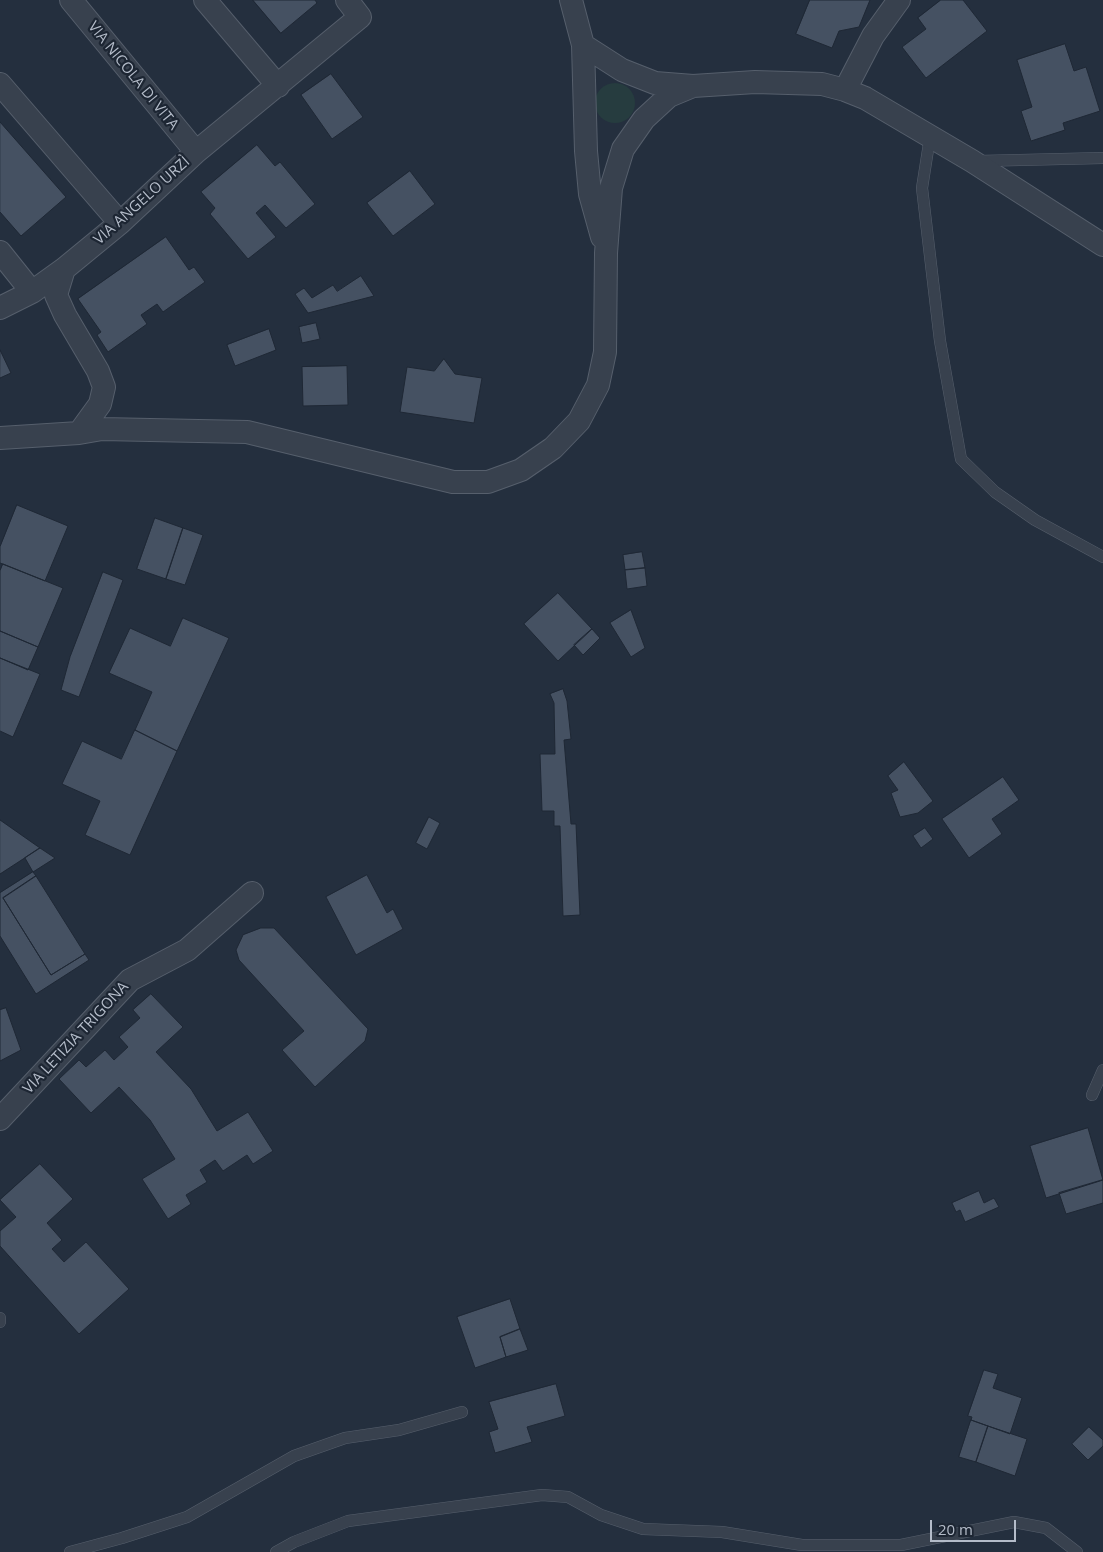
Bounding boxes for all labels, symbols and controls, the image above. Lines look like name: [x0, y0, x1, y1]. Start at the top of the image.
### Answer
street label: VIA NICOLA DI VITA: [84, 18, 182, 134]
street label: VIA ANGELO URZÌ: [90, 153, 194, 249]
street label: VIA LETIZIA TRIGONA: [20, 978, 132, 1098]
scale bar: [933, 1510, 1019, 1542]
text: 20 m: [938, 1519, 973, 1539]

